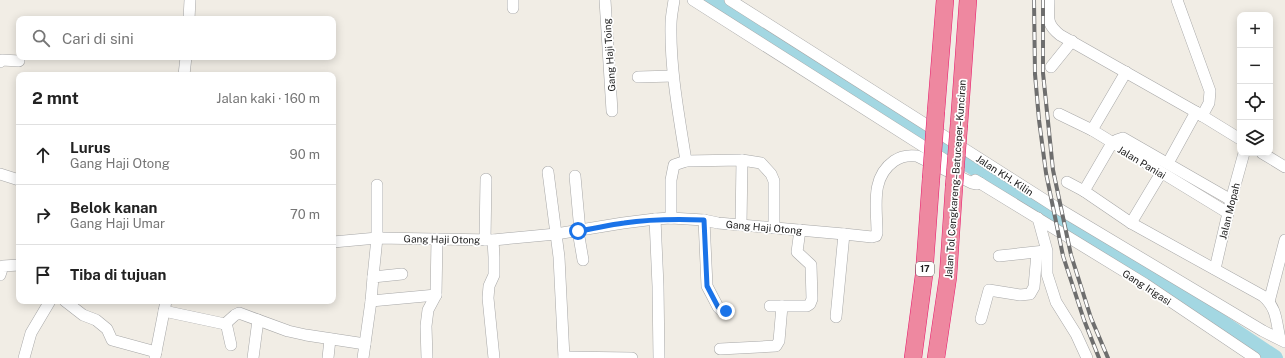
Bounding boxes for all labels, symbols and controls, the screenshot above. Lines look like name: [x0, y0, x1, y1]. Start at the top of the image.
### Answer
map controls: [1237, 12, 1273, 156]
button: +: [1237, 12, 1273, 48]
search box: [16, 16, 336, 60]
street label: Gang Haji Toing: [600, 18, 618, 92]
icon: search: [30, 27, 52, 49]
text: Cari di sini: [62, 30, 134, 47]
button: −: [1237, 48, 1273, 84]
street label: Jalan Tol Cengkareng–Batuceper–Kunciran: [942, 79, 968, 279]
button: locate: [1237, 84, 1273, 120]
text: 2 mnt: [32, 88, 79, 108]
text: Jalan kaki · 160 m: [216, 91, 320, 106]
button: layers: [1237, 120, 1273, 156]
text: Lurus: [70, 139, 111, 156]
street label: Jalan Paniai: [1116, 143, 1168, 181]
icon: ahead: [32, 144, 54, 166]
text: 90 m: [290, 147, 320, 162]
street label: Jalan KH. Kilin: [974, 152, 1036, 198]
text: Gang Haji Otong: [70, 156, 170, 171]
street label: Jalan Mopah: [1216, 181, 1242, 240]
text: Belok kanan: [70, 199, 157, 216]
icon: right: [32, 204, 54, 226]
text: 70 m: [290, 207, 320, 222]
text: Gang Haji Umar: [70, 216, 165, 231]
street label: Gang Haji Otong: [725, 218, 803, 236]
route start: [569, 222, 587, 240]
street label: Gang Haji Otong: [404, 232, 480, 246]
road number: 17: [916, 262, 934, 276]
icon: arrive: [32, 264, 54, 286]
text: Tiba di tujuan: [70, 266, 166, 283]
street label: Gang Irigasi: [1120, 267, 1174, 307]
route end: [717, 302, 735, 320]

